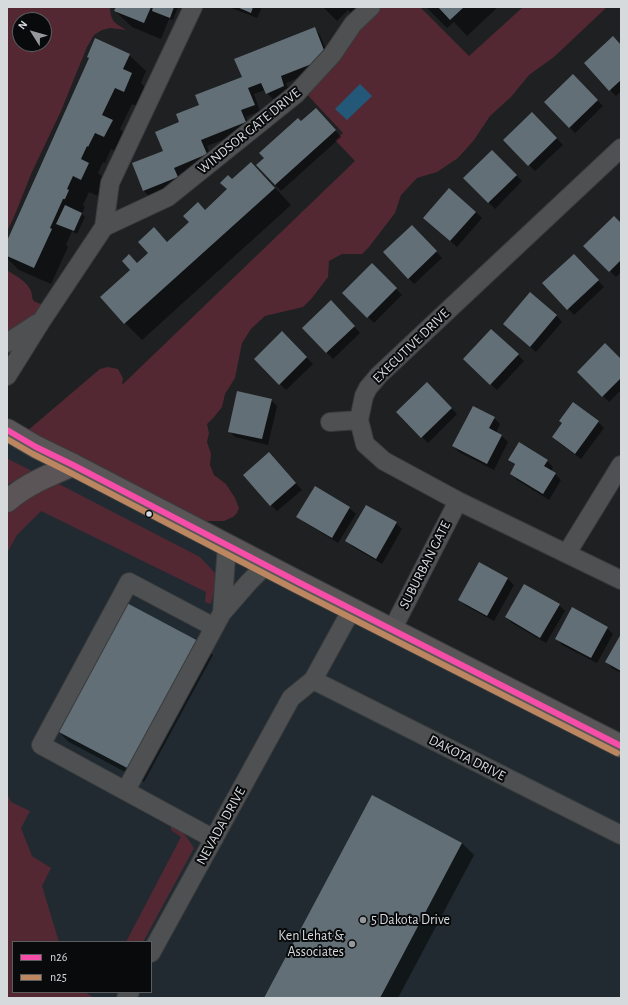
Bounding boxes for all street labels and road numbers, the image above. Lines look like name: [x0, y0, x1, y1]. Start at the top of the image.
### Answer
street label: WINDSOR GATE DRIVE: [194, 84, 304, 178]
street label: EXECUTIVE DRIVE: [369, 305, 453, 387]
street label: SUBURBAN GATE: [396, 518, 454, 612]
street label: DAKOTA DRIVE: [426, 731, 508, 785]
street label: NEVADA DRIVE: [193, 784, 249, 868]

